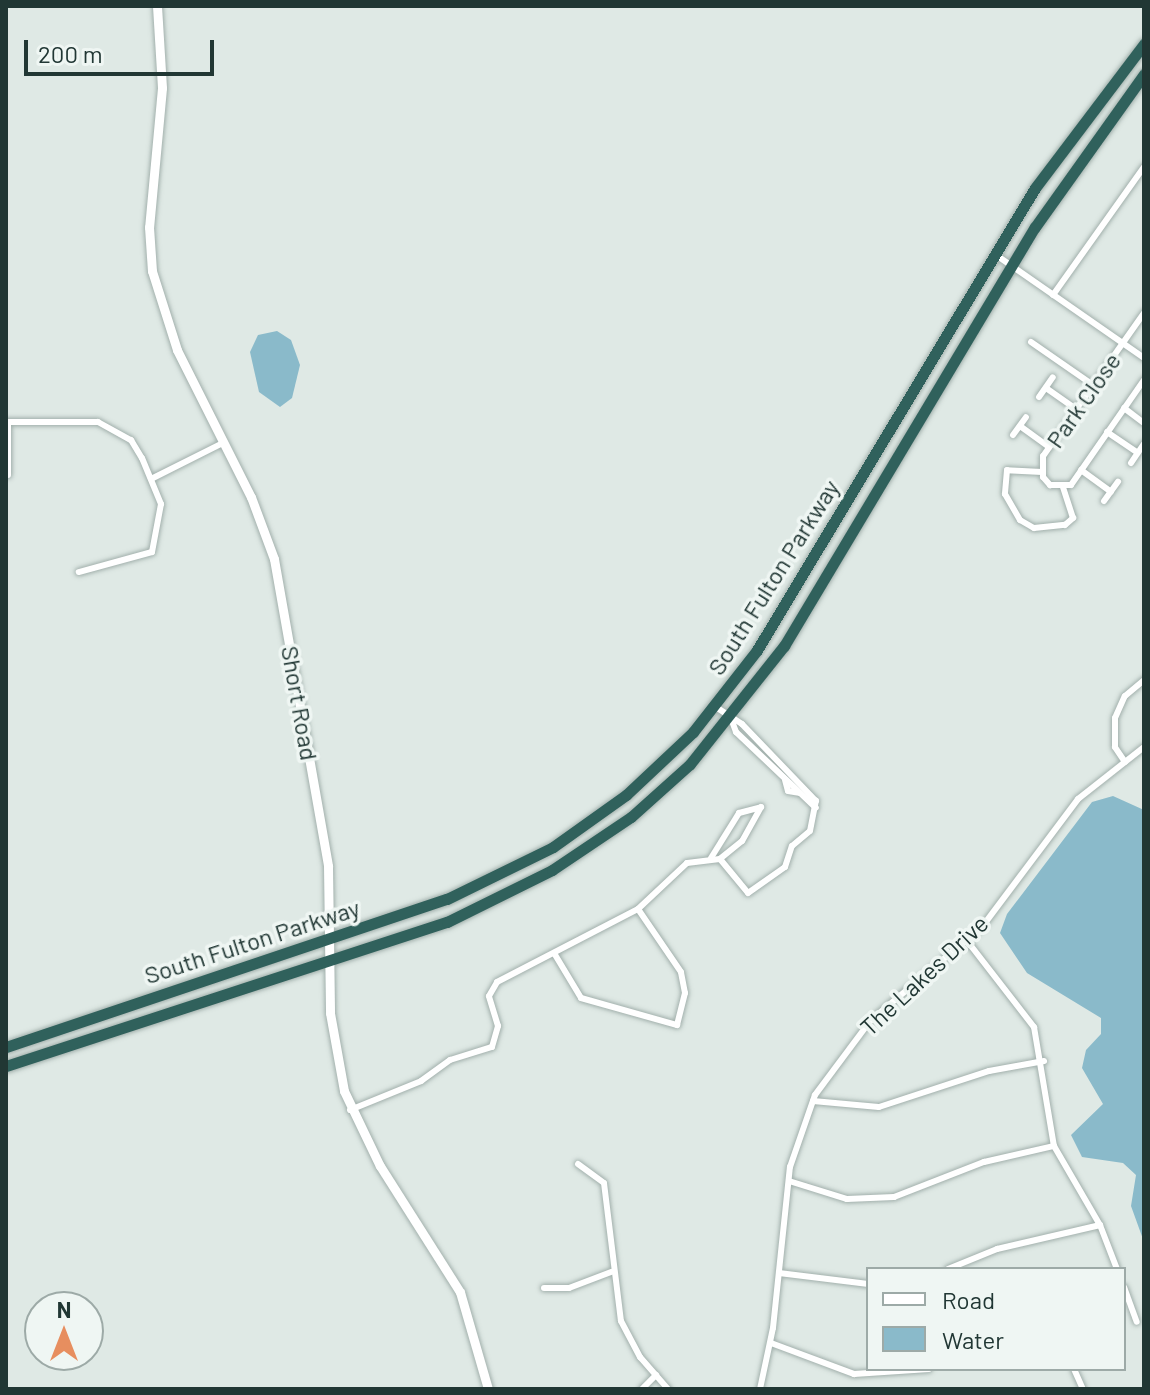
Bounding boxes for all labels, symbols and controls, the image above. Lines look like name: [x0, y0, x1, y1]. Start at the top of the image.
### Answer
scale bar: [28, 24, 218, 74]
text: 200 m: [38, 39, 103, 68]
street label: Park Close: [1040, 347, 1126, 453]
street label: South Fulton Parkway: [701, 474, 845, 680]
street label: Short Road: [276, 644, 324, 762]
street label: South Fulton Parkway: [141, 893, 363, 989]
street label: The Lakes Drive: [854, 909, 994, 1041]
legend: [866, 1267, 1126, 1371]
text: Road: [942, 1285, 995, 1314]
north arrow: [24, 1291, 104, 1371]
text: N: [57, 1296, 71, 1322]
text: Water: [942, 1325, 1004, 1354]

